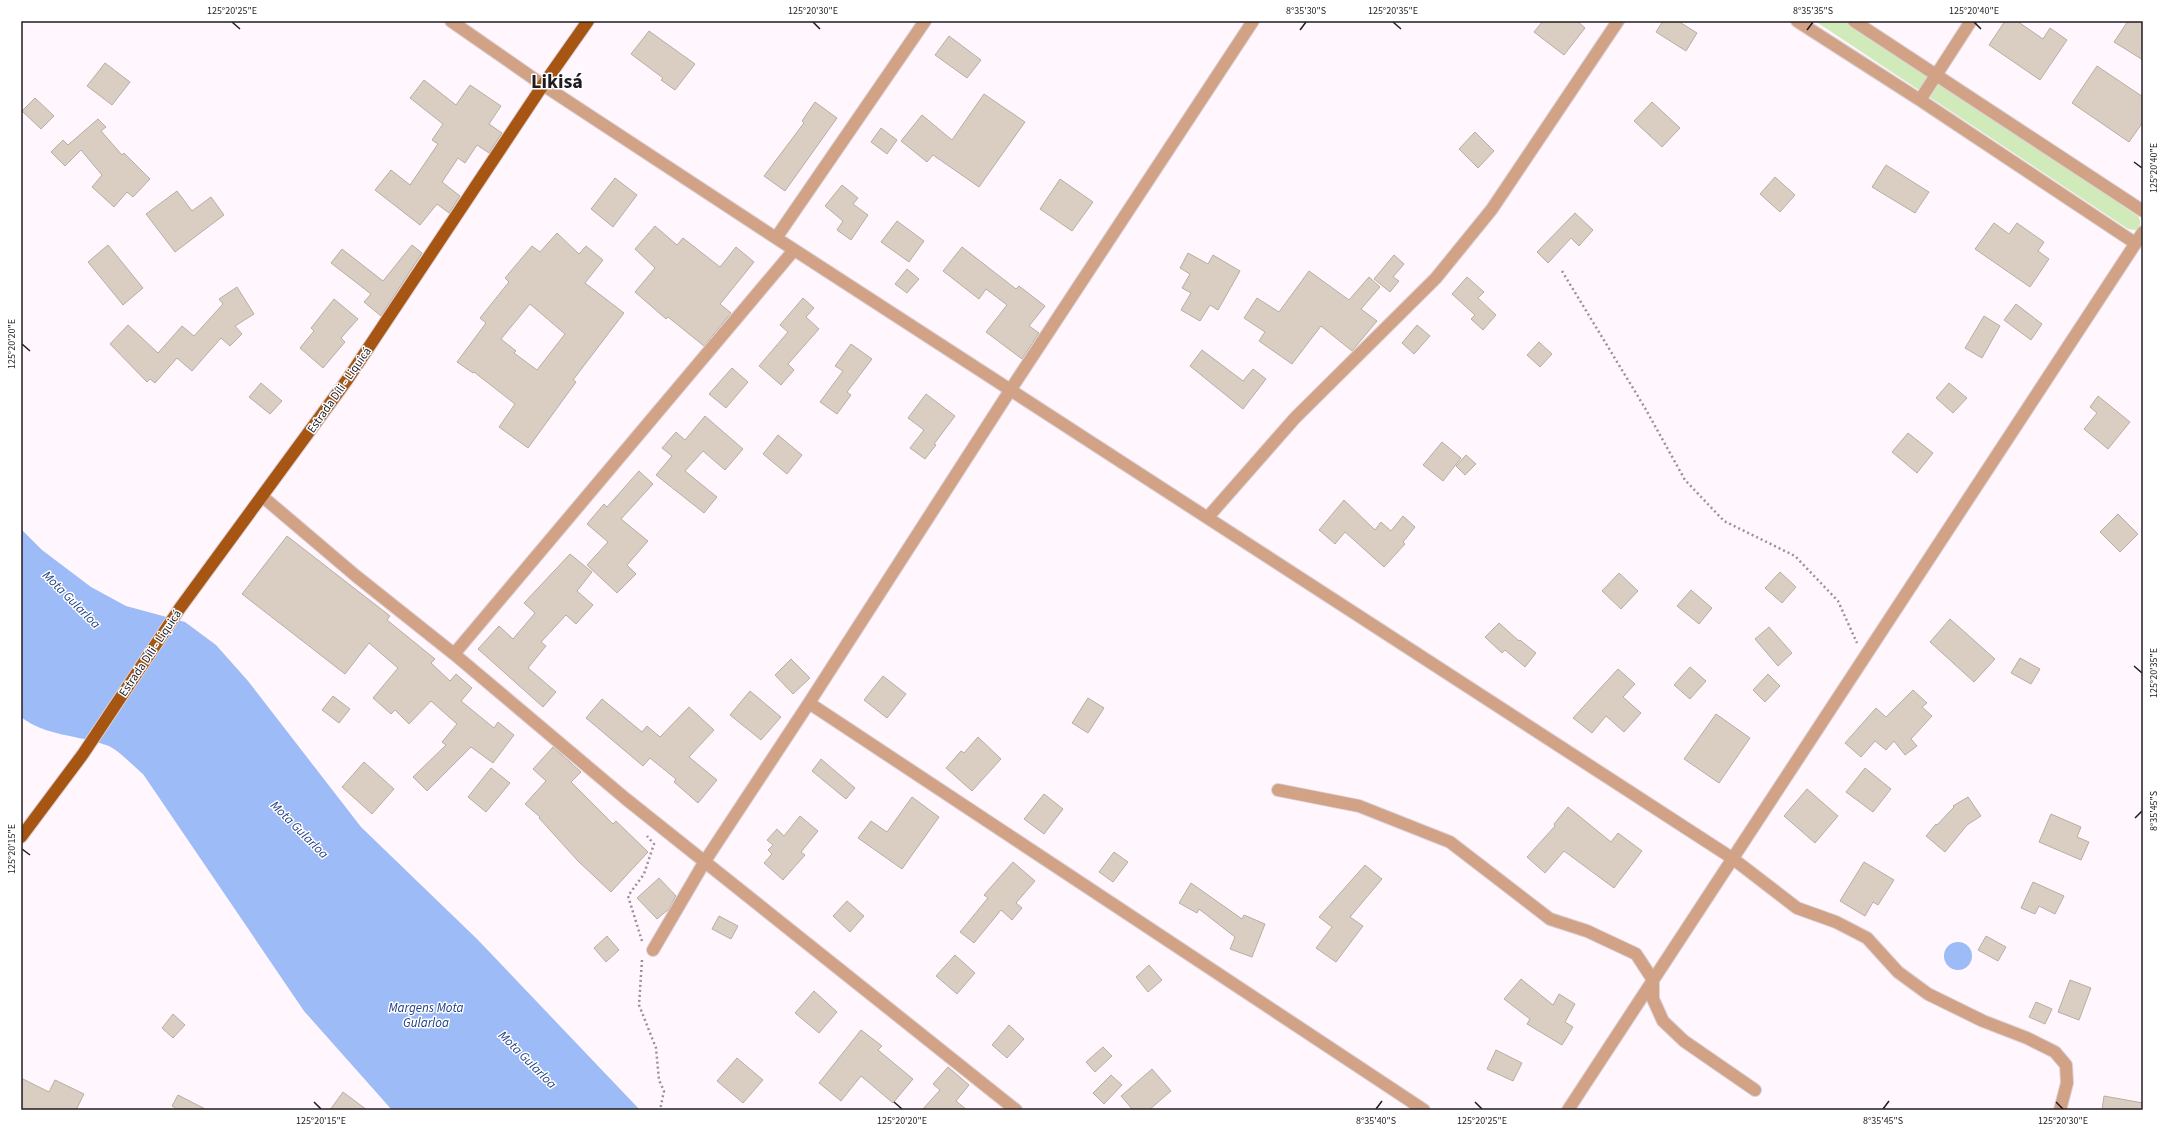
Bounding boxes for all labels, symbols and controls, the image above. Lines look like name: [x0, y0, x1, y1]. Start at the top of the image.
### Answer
text: 125°20'25"E: [207, 4, 257, 18]
text: 125°20'30"E: [788, 4, 838, 18]
text: 8°35'30"S: [1286, 4, 1326, 18]
text: 125°20'35"E: [1368, 4, 1418, 18]
text: 8°35'35"S: [1793, 4, 1833, 18]
text: 125°20'40"E: [1949, 4, 1999, 18]
district label: Likisá: [531, 68, 583, 96]
text: 125°20'40"E: [2147, 143, 2161, 193]
text: 125°20'20"E: [5, 319, 19, 369]
street label: Estrada Díli - Liquicá: [303, 344, 375, 437]
water label: Mota Gularloa: [38, 567, 104, 633]
street label: Estrada Díli - Liquicá: [115, 606, 186, 700]
text: 125°20'35"E: [2147, 648, 2161, 698]
text: 8°35'45"S: [2147, 791, 2161, 831]
water label: Mota Gularloa: [266, 797, 332, 863]
text: 125°20'15"E: [5, 824, 19, 874]
water label: Margens Mota Gularloa: [388, 999, 464, 1032]
water label: Mota Gularloa: [494, 1027, 560, 1093]
text: 125°20'15"E: [296, 1114, 346, 1128]
text: 125°20'20"E: [877, 1114, 927, 1128]
text: 8°35'40"S: [1356, 1114, 1396, 1128]
text: 125°20'25"E: [1457, 1114, 1507, 1128]
text: 8°35'45"S: [1863, 1114, 1903, 1128]
text: 125°20'30"E: [2038, 1114, 2088, 1128]

